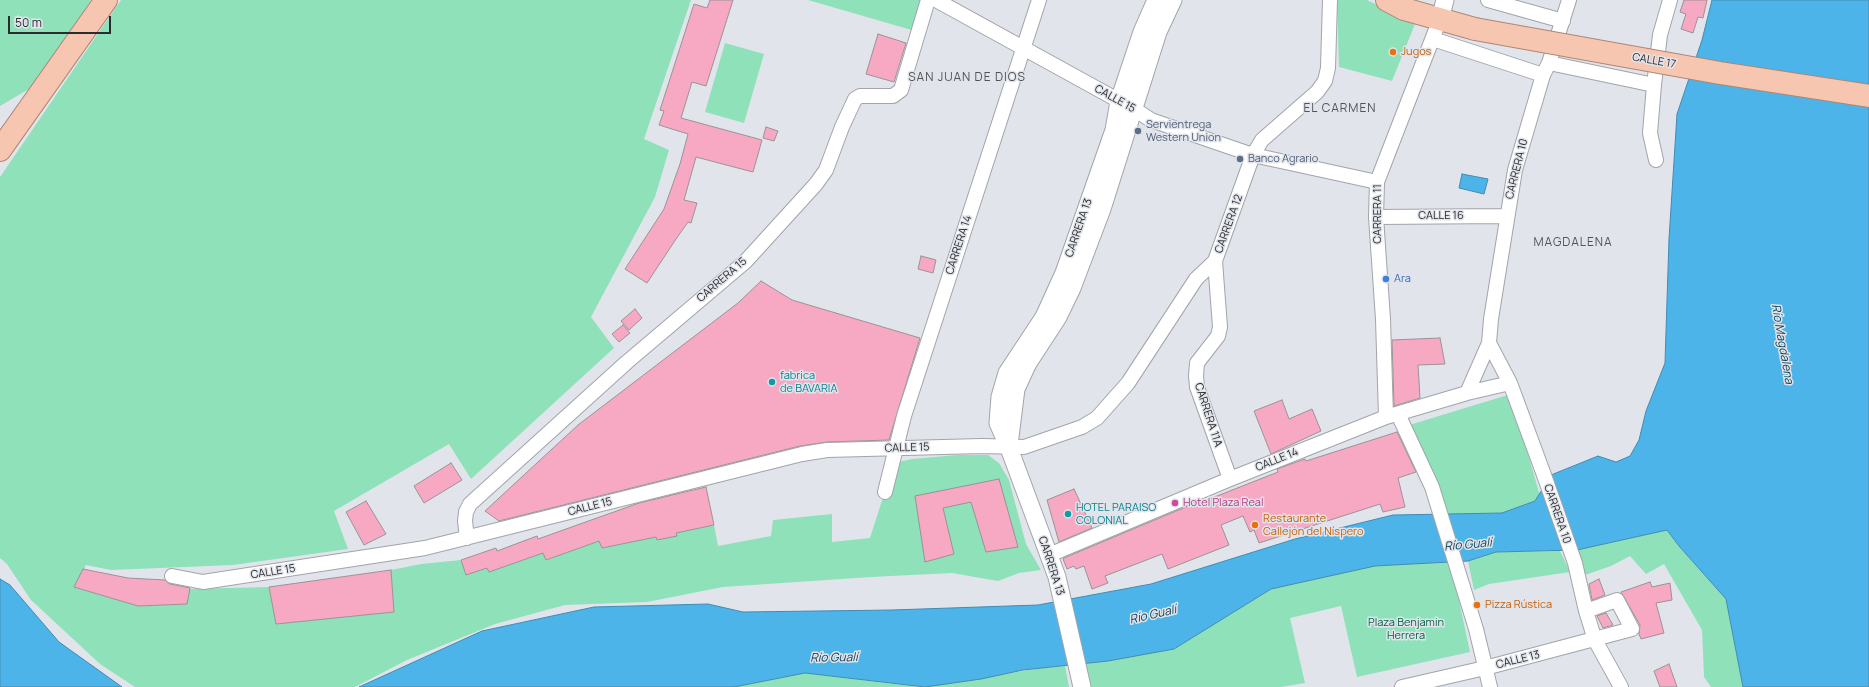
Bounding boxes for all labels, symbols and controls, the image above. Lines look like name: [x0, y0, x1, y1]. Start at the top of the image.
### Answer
scale bar: [10, 8, 113, 34]
text: 50 m: [15, 14, 42, 31]
place label: Jugos: [1401, 45, 1431, 59]
marker: Jugos: [1388, 47, 1398, 57]
street label: CALLE 17: [1631, 51, 1677, 71]
district label: SAN JUAN DE DIOS: [908, 71, 1026, 85]
street label: CALLE 15: [1092, 82, 1138, 116]
district label: EL CARMEN: [1303, 102, 1377, 116]
place label: Servientrega Western Union: [1146, 118, 1221, 144]
marker: Servientrega Western Union: [1133, 126, 1143, 136]
street label: CARRERA 10: [1503, 137, 1531, 201]
place label: Banco Agrario: [1248, 152, 1318, 166]
marker: Banco Agrario: [1235, 154, 1245, 164]
street label: CARRERA 11: [1371, 184, 1385, 244]
street label: CARRERA 12: [1212, 193, 1246, 255]
street label: CARRERA 13: [1063, 197, 1095, 259]
street label: CALLE 16: [1418, 209, 1464, 223]
street label: CARRERA 14: [943, 214, 975, 276]
district label: MAGDALENA: [1533, 236, 1613, 250]
street label: CARRERA 15: [694, 255, 750, 305]
place label: Ara: [1394, 272, 1411, 286]
marker: Ara: [1381, 274, 1391, 284]
water label: Río Magdalena: [1768, 303, 1796, 385]
place label: fabrica de BAVARIA: [780, 369, 837, 395]
marker: fabrica de BAVARIA: [767, 377, 777, 387]
street label: CARRERA 11A: [1191, 381, 1225, 449]
street label: CALLE 15: [884, 441, 930, 455]
street label: CALLE 14: [1254, 445, 1300, 475]
street label: CARRERA 10: [1541, 483, 1573, 545]
street label: CALLE 15: [567, 495, 613, 519]
place label: Hotel Plaza Real: [1183, 496, 1263, 510]
marker: Hotel Plaza Real: [1170, 498, 1180, 508]
place label: HOTEL PARAISO COLONIAL: [1076, 501, 1156, 527]
marker: HOTEL PARAISO COLONIAL: [1063, 509, 1073, 519]
place label: Restaurante Callejón del Níspero: [1263, 512, 1363, 538]
marker: Restaurante Callejón del Níspero: [1250, 520, 1260, 530]
street label: CARRERA 13: [1035, 535, 1067, 597]
water label: Río Gualí: [1444, 536, 1492, 554]
street label: CALLE 15: [250, 562, 296, 582]
place label: Pizza Rústica: [1485, 598, 1552, 612]
marker: Pizza Rústica: [1472, 600, 1482, 610]
water label: Río Gualí: [1128, 603, 1178, 627]
park label: Plaza Benjamin Herrera: [1368, 616, 1444, 642]
street label: CALLE 13: [1495, 648, 1541, 672]
water label: Río Gualí: [810, 650, 858, 666]

